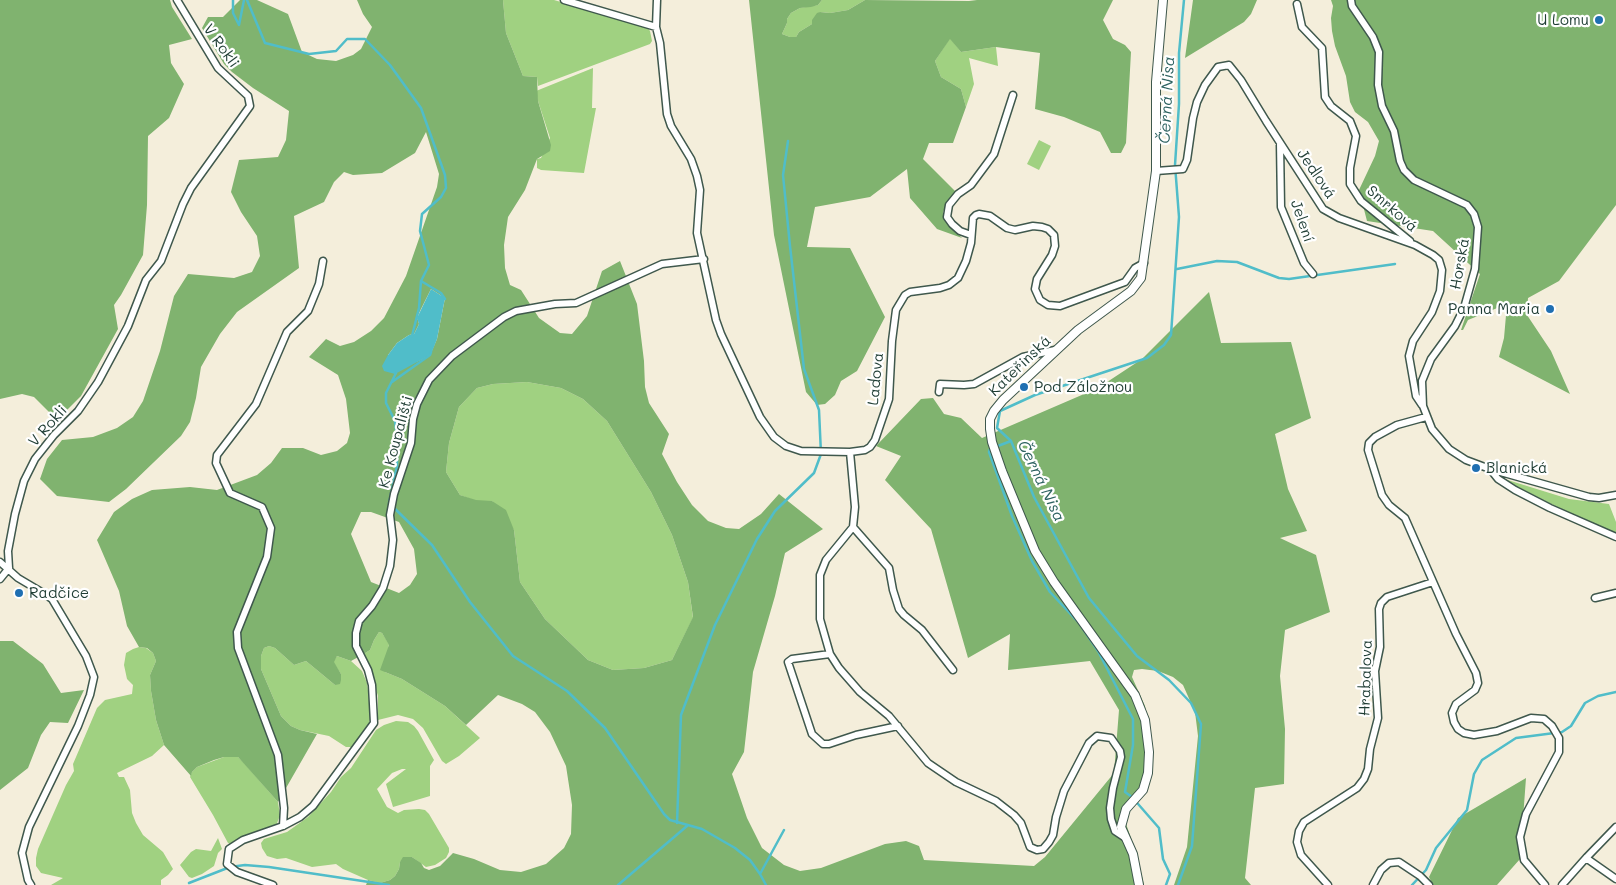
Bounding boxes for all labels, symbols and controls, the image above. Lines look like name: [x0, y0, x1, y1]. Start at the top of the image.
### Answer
place label: U Lomu: [1537, 11, 1589, 29]
marker: U Lomu: [1593, 14, 1605, 26]
street label: V Rokli: [199, 21, 243, 71]
water label: Černá Nisa: [1155, 56, 1179, 144]
street label: Jedlová: [1293, 146, 1339, 202]
street label: Smrková: [1363, 182, 1421, 236]
street label: Jelení: [1286, 197, 1318, 245]
street label: Horská: [1447, 237, 1473, 291]
place label: Panna Maria: [1448, 300, 1540, 318]
marker: Panna Maria: [1544, 303, 1556, 315]
street label: Kateřinská: [985, 332, 1055, 400]
street label: Ladova: [864, 352, 888, 406]
place label: Pod Záložnou: [1034, 378, 1132, 396]
marker: Pod Záložnou: [1018, 381, 1030, 393]
street label: Ke Koupališti: [375, 394, 417, 490]
street label: V Rokli: [25, 402, 71, 450]
water label: Černá Nisa: [1013, 437, 1069, 525]
place label: Blanická: [1486, 459, 1547, 477]
marker: Blanická: [1470, 462, 1482, 474]
place label: Radčice: [29, 584, 89, 602]
marker: Radčice: [13, 587, 25, 599]
street label: Hrabalova: [1356, 640, 1376, 716]

